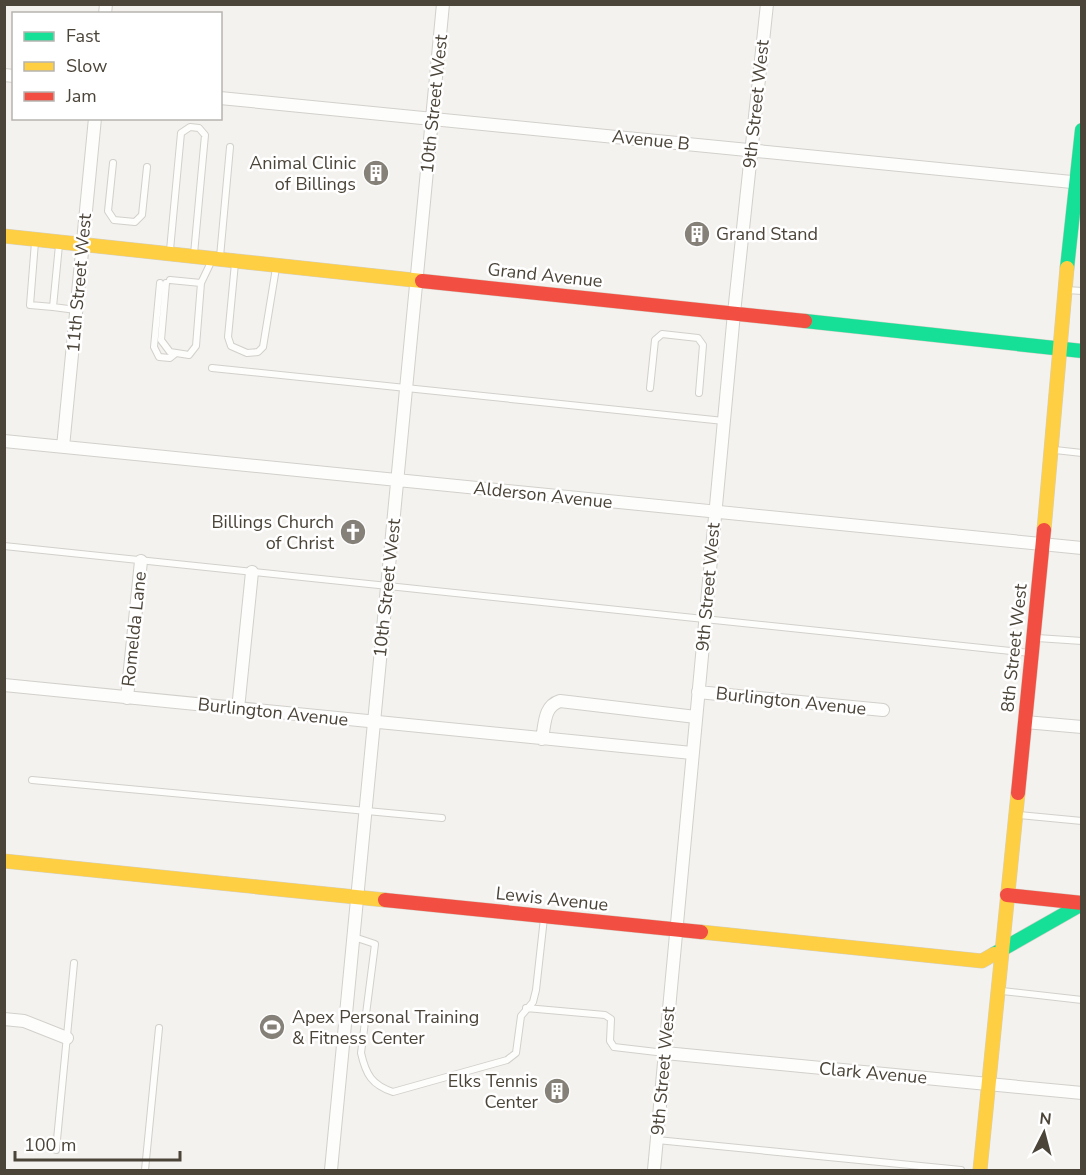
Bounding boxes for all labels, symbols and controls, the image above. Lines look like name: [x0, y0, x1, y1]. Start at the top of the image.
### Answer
legend: [12, 12, 222, 120]
text: Fast: [66, 24, 101, 48]
street label: 10th Street West: [415, 33, 453, 175]
street label: 9th Street West: [737, 38, 775, 169]
text: Slow: [66, 54, 107, 78]
text: Jam: [65, 84, 97, 108]
street label: Avenue B: [611, 124, 691, 156]
place label: Animal Clinic of Billings: [249, 151, 356, 196]
building icon: Animal Clinic of Billings: [361, 158, 391, 188]
street label: 11th Street West: [61, 212, 97, 354]
building icon: Grand Stand: [682, 219, 712, 249]
place label: Grand Stand: [716, 222, 818, 246]
street label: Grand Avenue: [486, 257, 604, 293]
street label: Alderson Avenue: [472, 476, 614, 514]
place label: Billings Church of Christ: [211, 510, 335, 555]
church icon: Billings Church of Christ: [338, 517, 368, 547]
street label: 10th Street West: [368, 517, 406, 659]
street label: 9th Street West: [690, 521, 726, 652]
street label: Romelda Lane: [116, 570, 152, 688]
street label: 8th Street West: [995, 582, 1033, 713]
street label: Burlington Avenue: [715, 681, 867, 721]
street label: Burlington Avenue: [197, 692, 349, 732]
street label: Lewis Avenue: [495, 881, 609, 917]
place label: Apex Personal Training & Fitness Center: [292, 1005, 479, 1050]
street label: 9th Street West: [645, 1005, 681, 1136]
sports icon: Apex Personal Training & Fitness Center: [257, 1012, 287, 1042]
street label: Clark Avenue: [818, 1056, 928, 1090]
place label: Elks Tennis Center: [448, 1069, 539, 1114]
building icon: Elks Tennis Center: [542, 1076, 572, 1106]
north arrow: [1014, 1103, 1074, 1163]
text: N: [1038, 1108, 1053, 1131]
scale bar: [15, 1124, 180, 1162]
text: 100 m: [24, 1133, 76, 1157]

